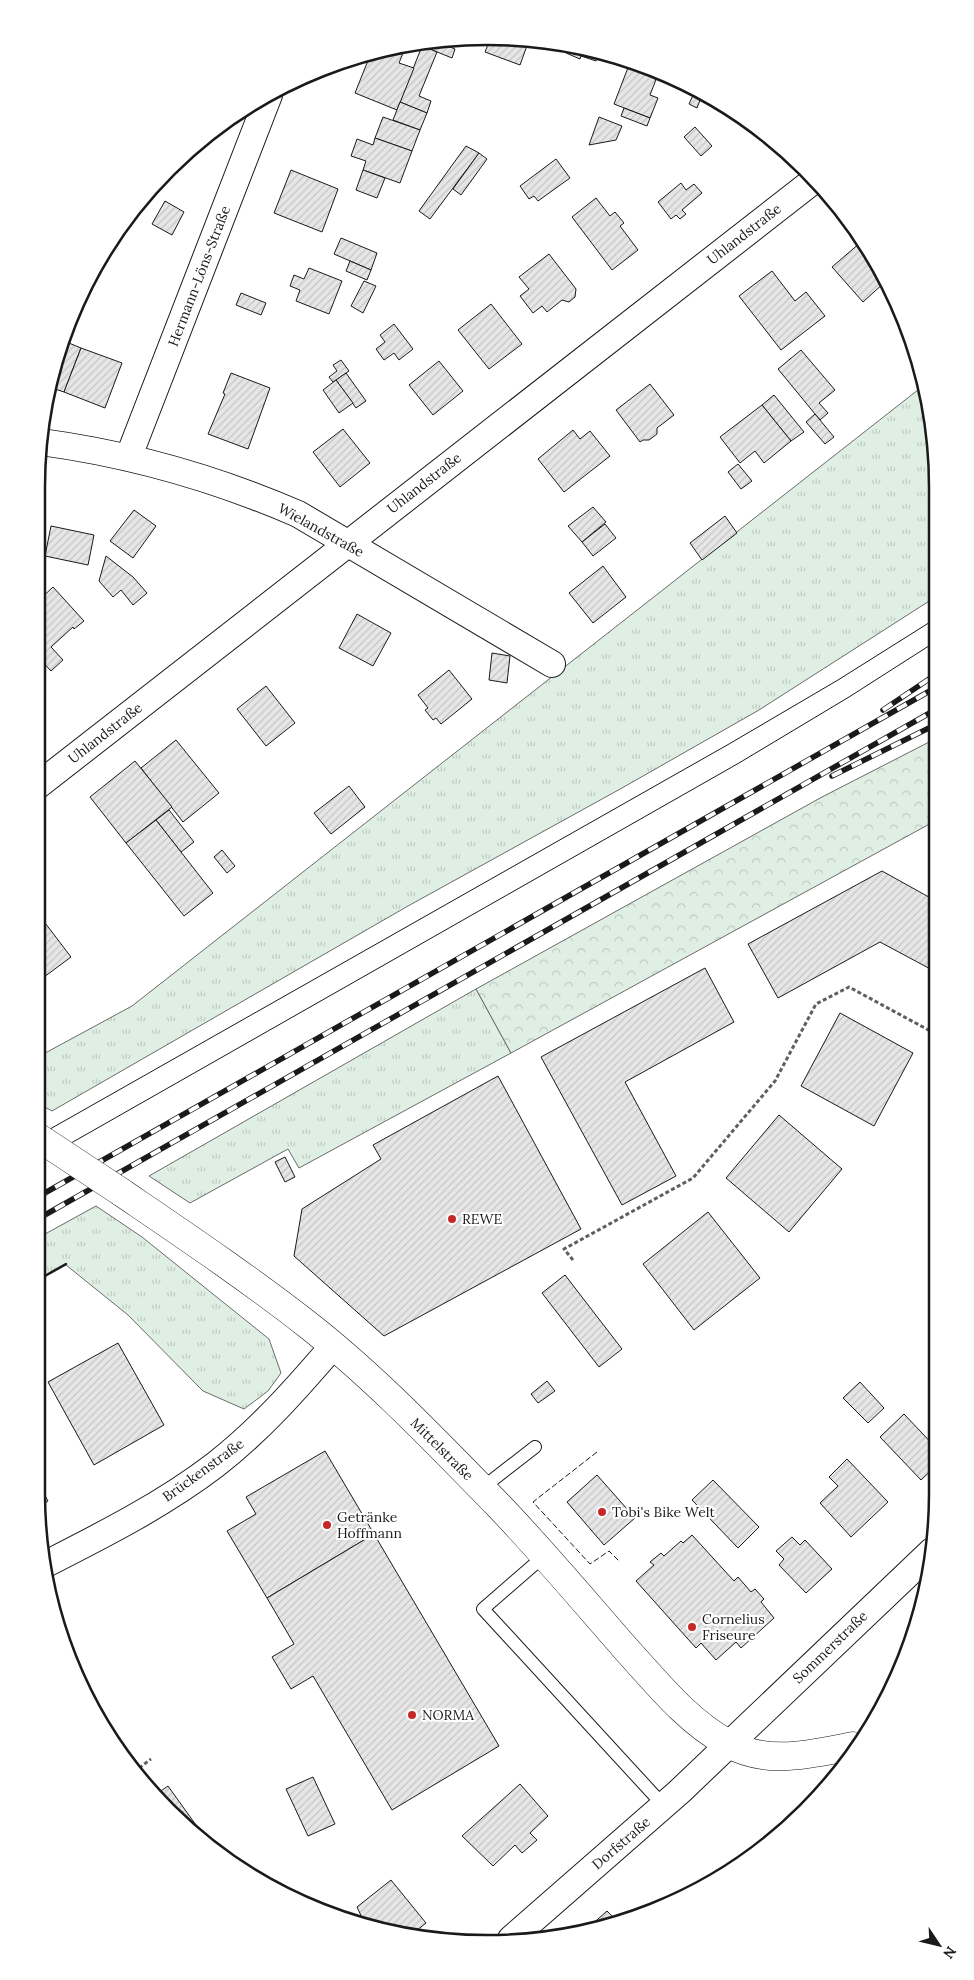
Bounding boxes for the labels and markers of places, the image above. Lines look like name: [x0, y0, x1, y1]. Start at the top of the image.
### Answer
place label: REWE: [462, 1210, 502, 1228]
marker: REWE: [446, 1213, 458, 1225]
place label: Tobi's Bike Welt: [612, 1503, 716, 1521]
marker: Tobi's Bike Welt: [596, 1506, 608, 1518]
place label: Getränke Hoffmann: [337, 1508, 403, 1542]
marker: Getränke Hoffmann: [321, 1519, 333, 1531]
place label: Cornelius Friseure: [702, 1610, 765, 1644]
marker: Cornelius Friseure: [686, 1621, 698, 1633]
place label: NORMA: [422, 1706, 474, 1724]
marker: NORMA: [406, 1709, 418, 1721]

